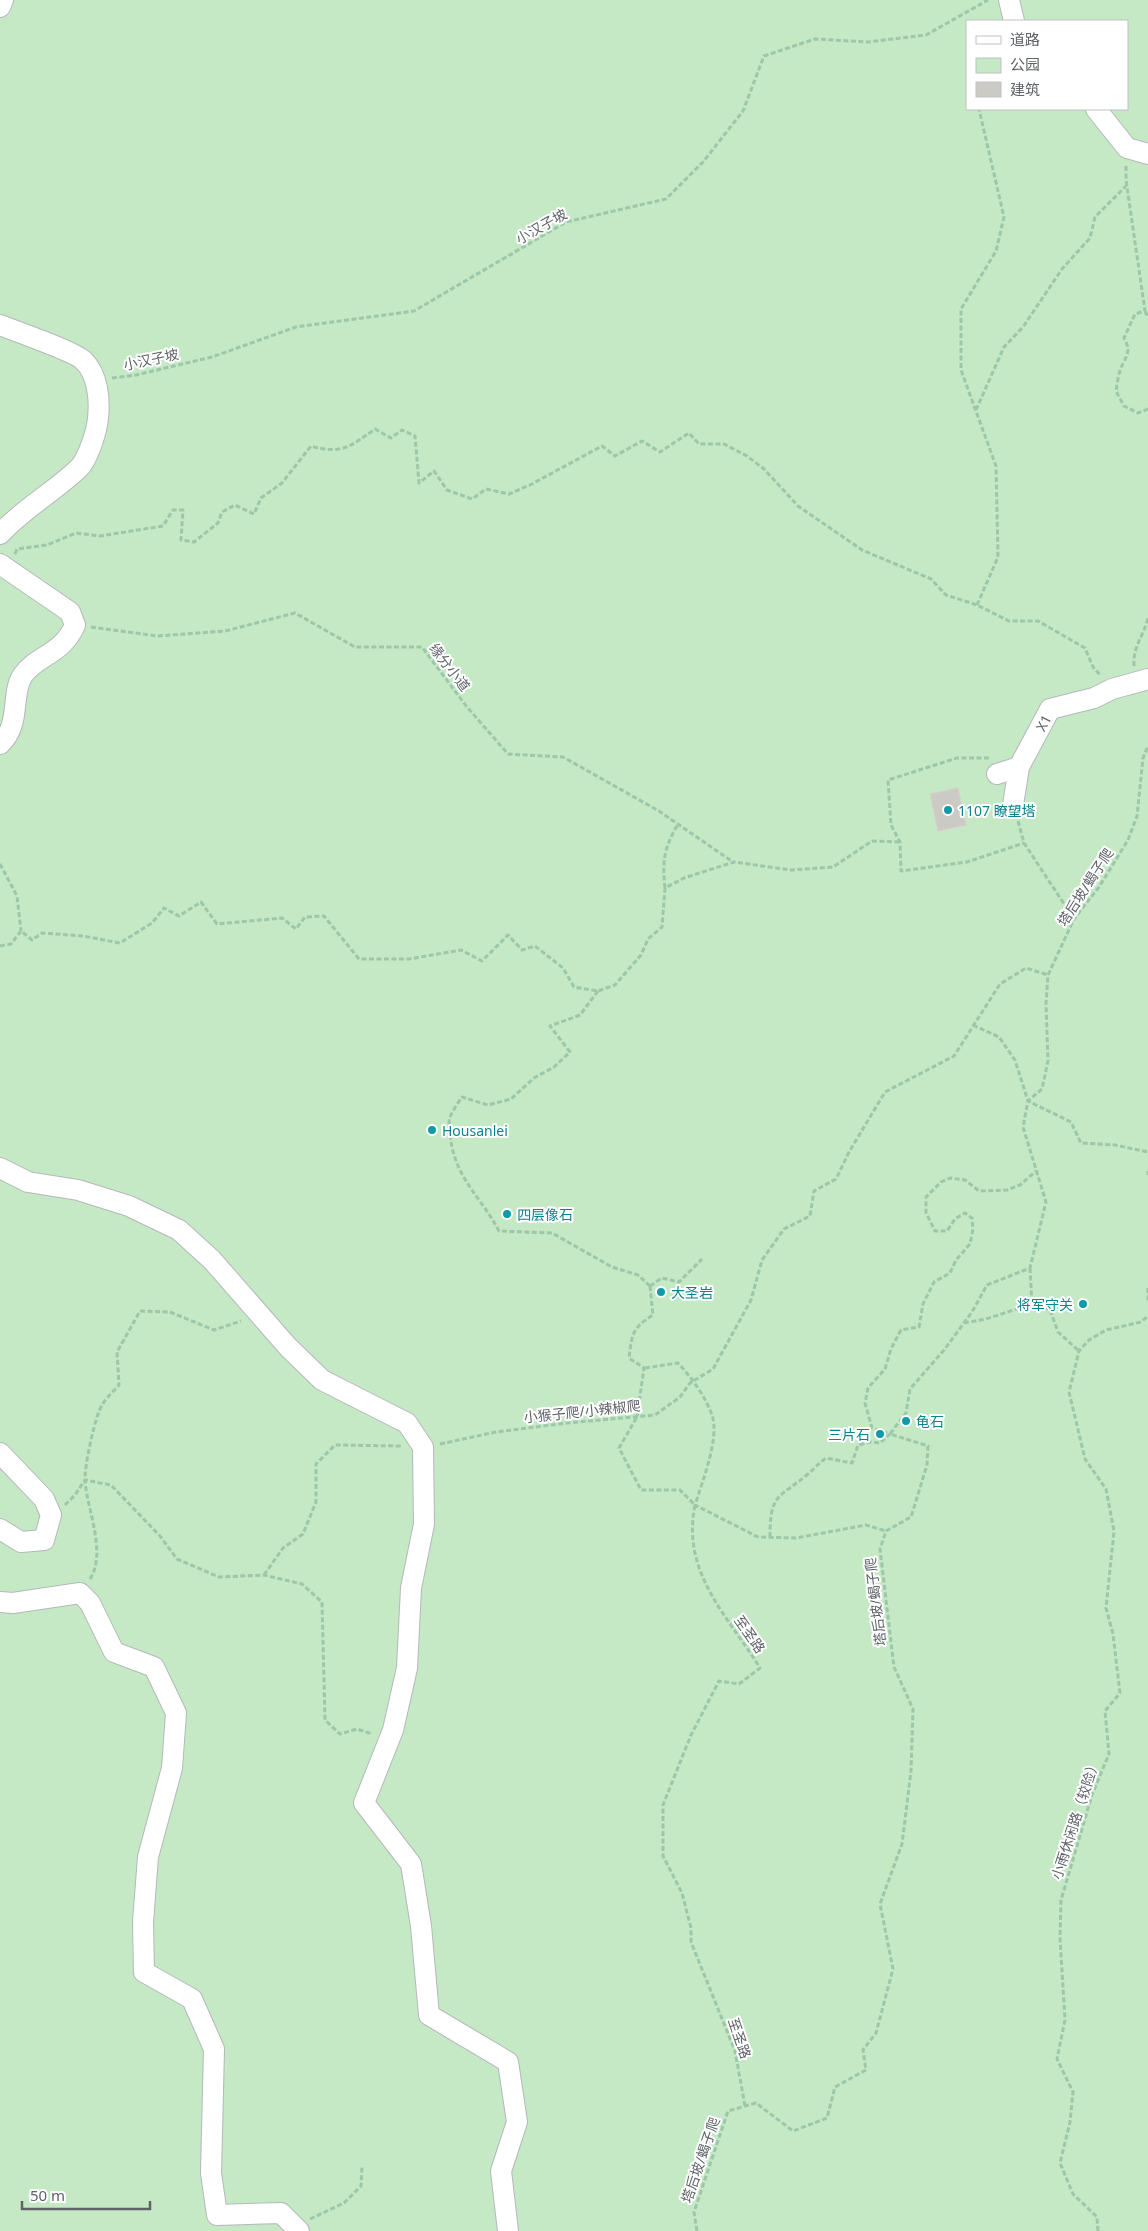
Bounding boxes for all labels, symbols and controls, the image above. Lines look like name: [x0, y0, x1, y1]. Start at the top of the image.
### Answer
legend: [966, 20, 1128, 110]
text: 道路: [1010, 29, 1040, 49]
text: 公园: [1010, 54, 1040, 74]
text: 建筑: [1010, 79, 1040, 99]
street label: 小汉子坡: [512, 204, 570, 248]
street label: 小汉子坡: [122, 344, 180, 374]
street label: 缘分小道: [425, 639, 475, 695]
street label: X1: [1031, 711, 1055, 734]
place label: 1107 瞭望塔: [958, 801, 1036, 820]
marker: 1107 瞭望塔: [942, 804, 954, 816]
street label: 塔后坡/蝎子爬: [1053, 844, 1117, 930]
place label: Housanlei: [442, 1121, 508, 1140]
marker: Housanlei: [426, 1124, 438, 1136]
place label: 四层像石: [517, 1205, 573, 1224]
marker: 四层像石: [501, 1208, 513, 1220]
place label: 大圣岩: [671, 1283, 713, 1302]
marker: 大圣岩: [655, 1286, 667, 1298]
place label: 将军守关: [1017, 1295, 1073, 1314]
marker: 将军守关: [1077, 1298, 1089, 1310]
street label: 小猴子爬/小辣椒爬: [523, 1395, 641, 1427]
place label: 龟石: [916, 1412, 944, 1431]
marker: 龟石: [900, 1415, 912, 1427]
place label: 三片石: [828, 1425, 870, 1444]
marker: 三片石: [874, 1428, 886, 1440]
street label: 塔后坡/蝎子爬: [860, 1557, 890, 1647]
street label: 至圣路: [730, 1611, 770, 1657]
street label: 小雨休闲路（较险）: [1046, 1756, 1104, 1882]
street label: 至圣路: [724, 2015, 756, 2061]
street label: 塔后坡/蝎子爬: [676, 2115, 724, 2205]
scale bar: [22, 2178, 150, 2210]
text: 50 m: [30, 2185, 65, 2205]

